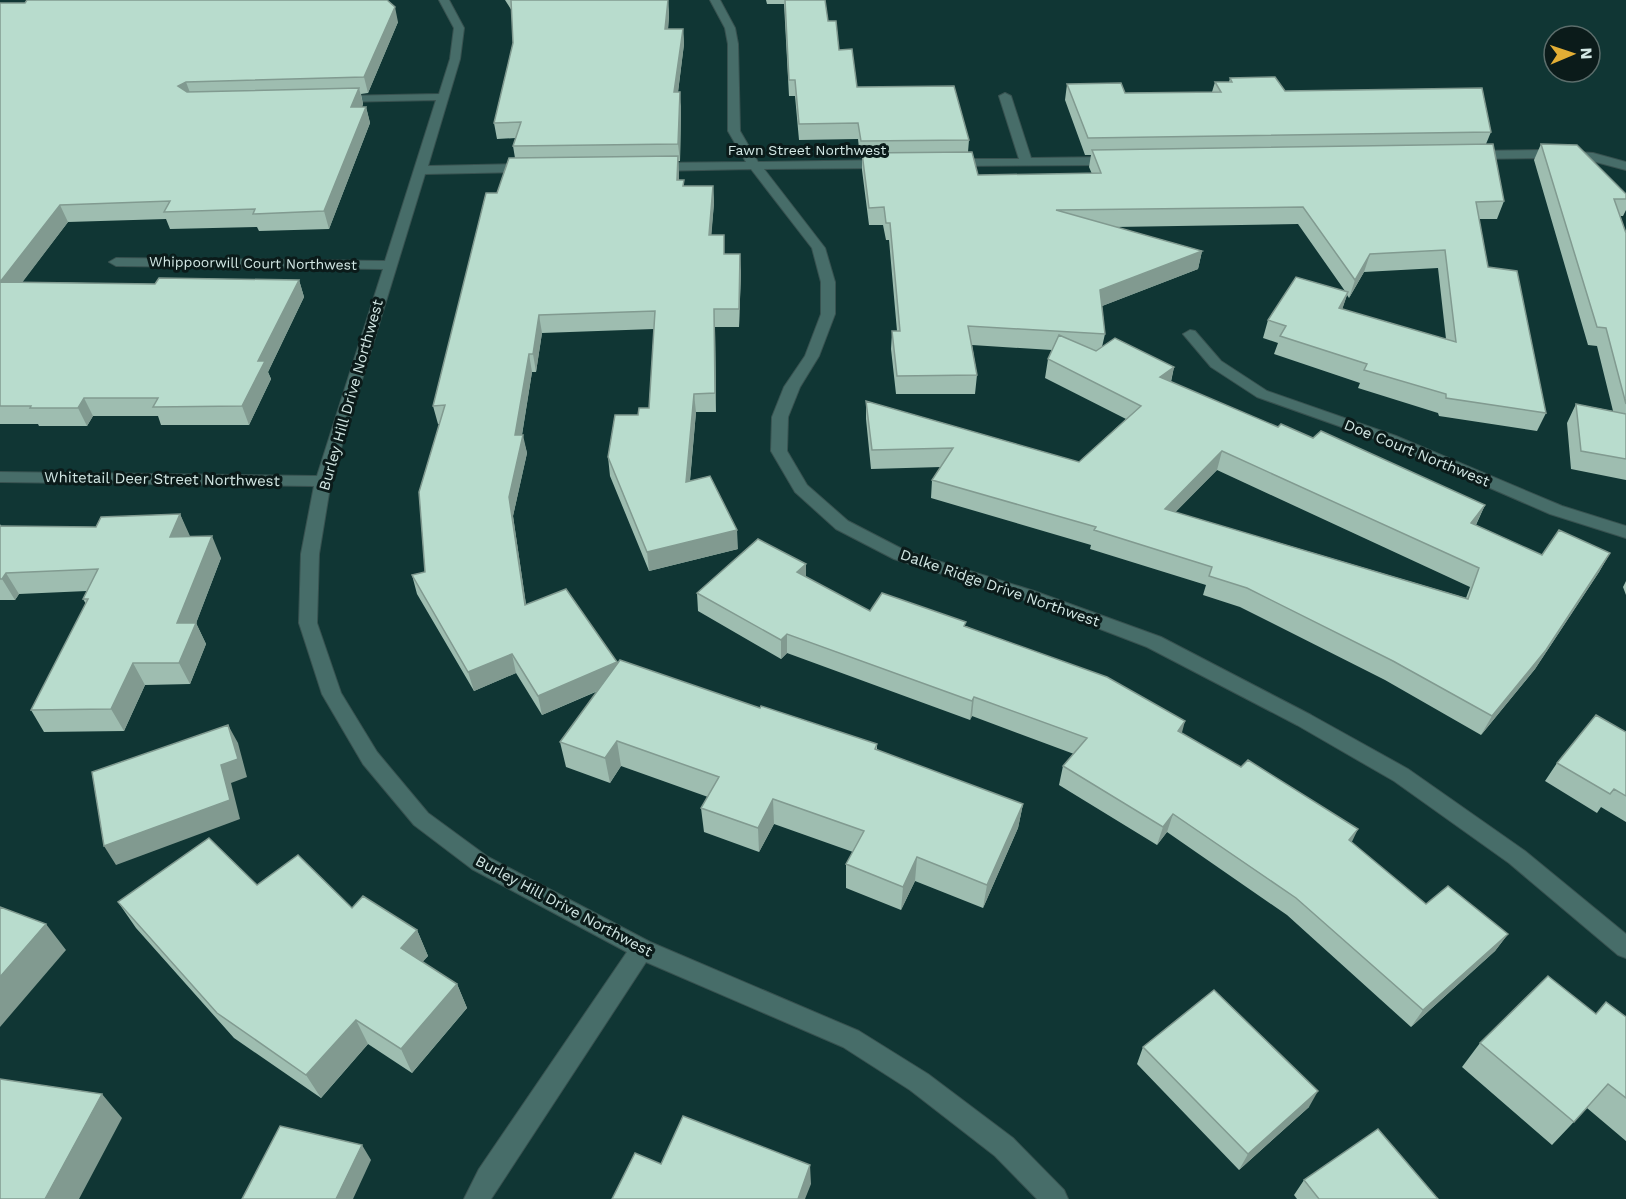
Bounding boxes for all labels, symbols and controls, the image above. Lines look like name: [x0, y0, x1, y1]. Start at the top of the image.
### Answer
north arrow: [1542, 24, 1602, 84]
text: N: [1577, 47, 1596, 60]
street label: Fawn Street Northwest: [728, 142, 886, 158]
street label: Whippoorwill Court Northwest: [149, 253, 357, 273]
street label: Burley Hill Drive Northwest: [315, 297, 387, 493]
street label: Doe Court Northwest: [1342, 416, 1493, 491]
street label: Whitetail Deer Street Northwest: [44, 468, 281, 490]
street label: Dalke Ridge Drive Northwest: [898, 545, 1103, 631]
street label: Burley Hill Drive Northwest: [472, 852, 656, 961]

